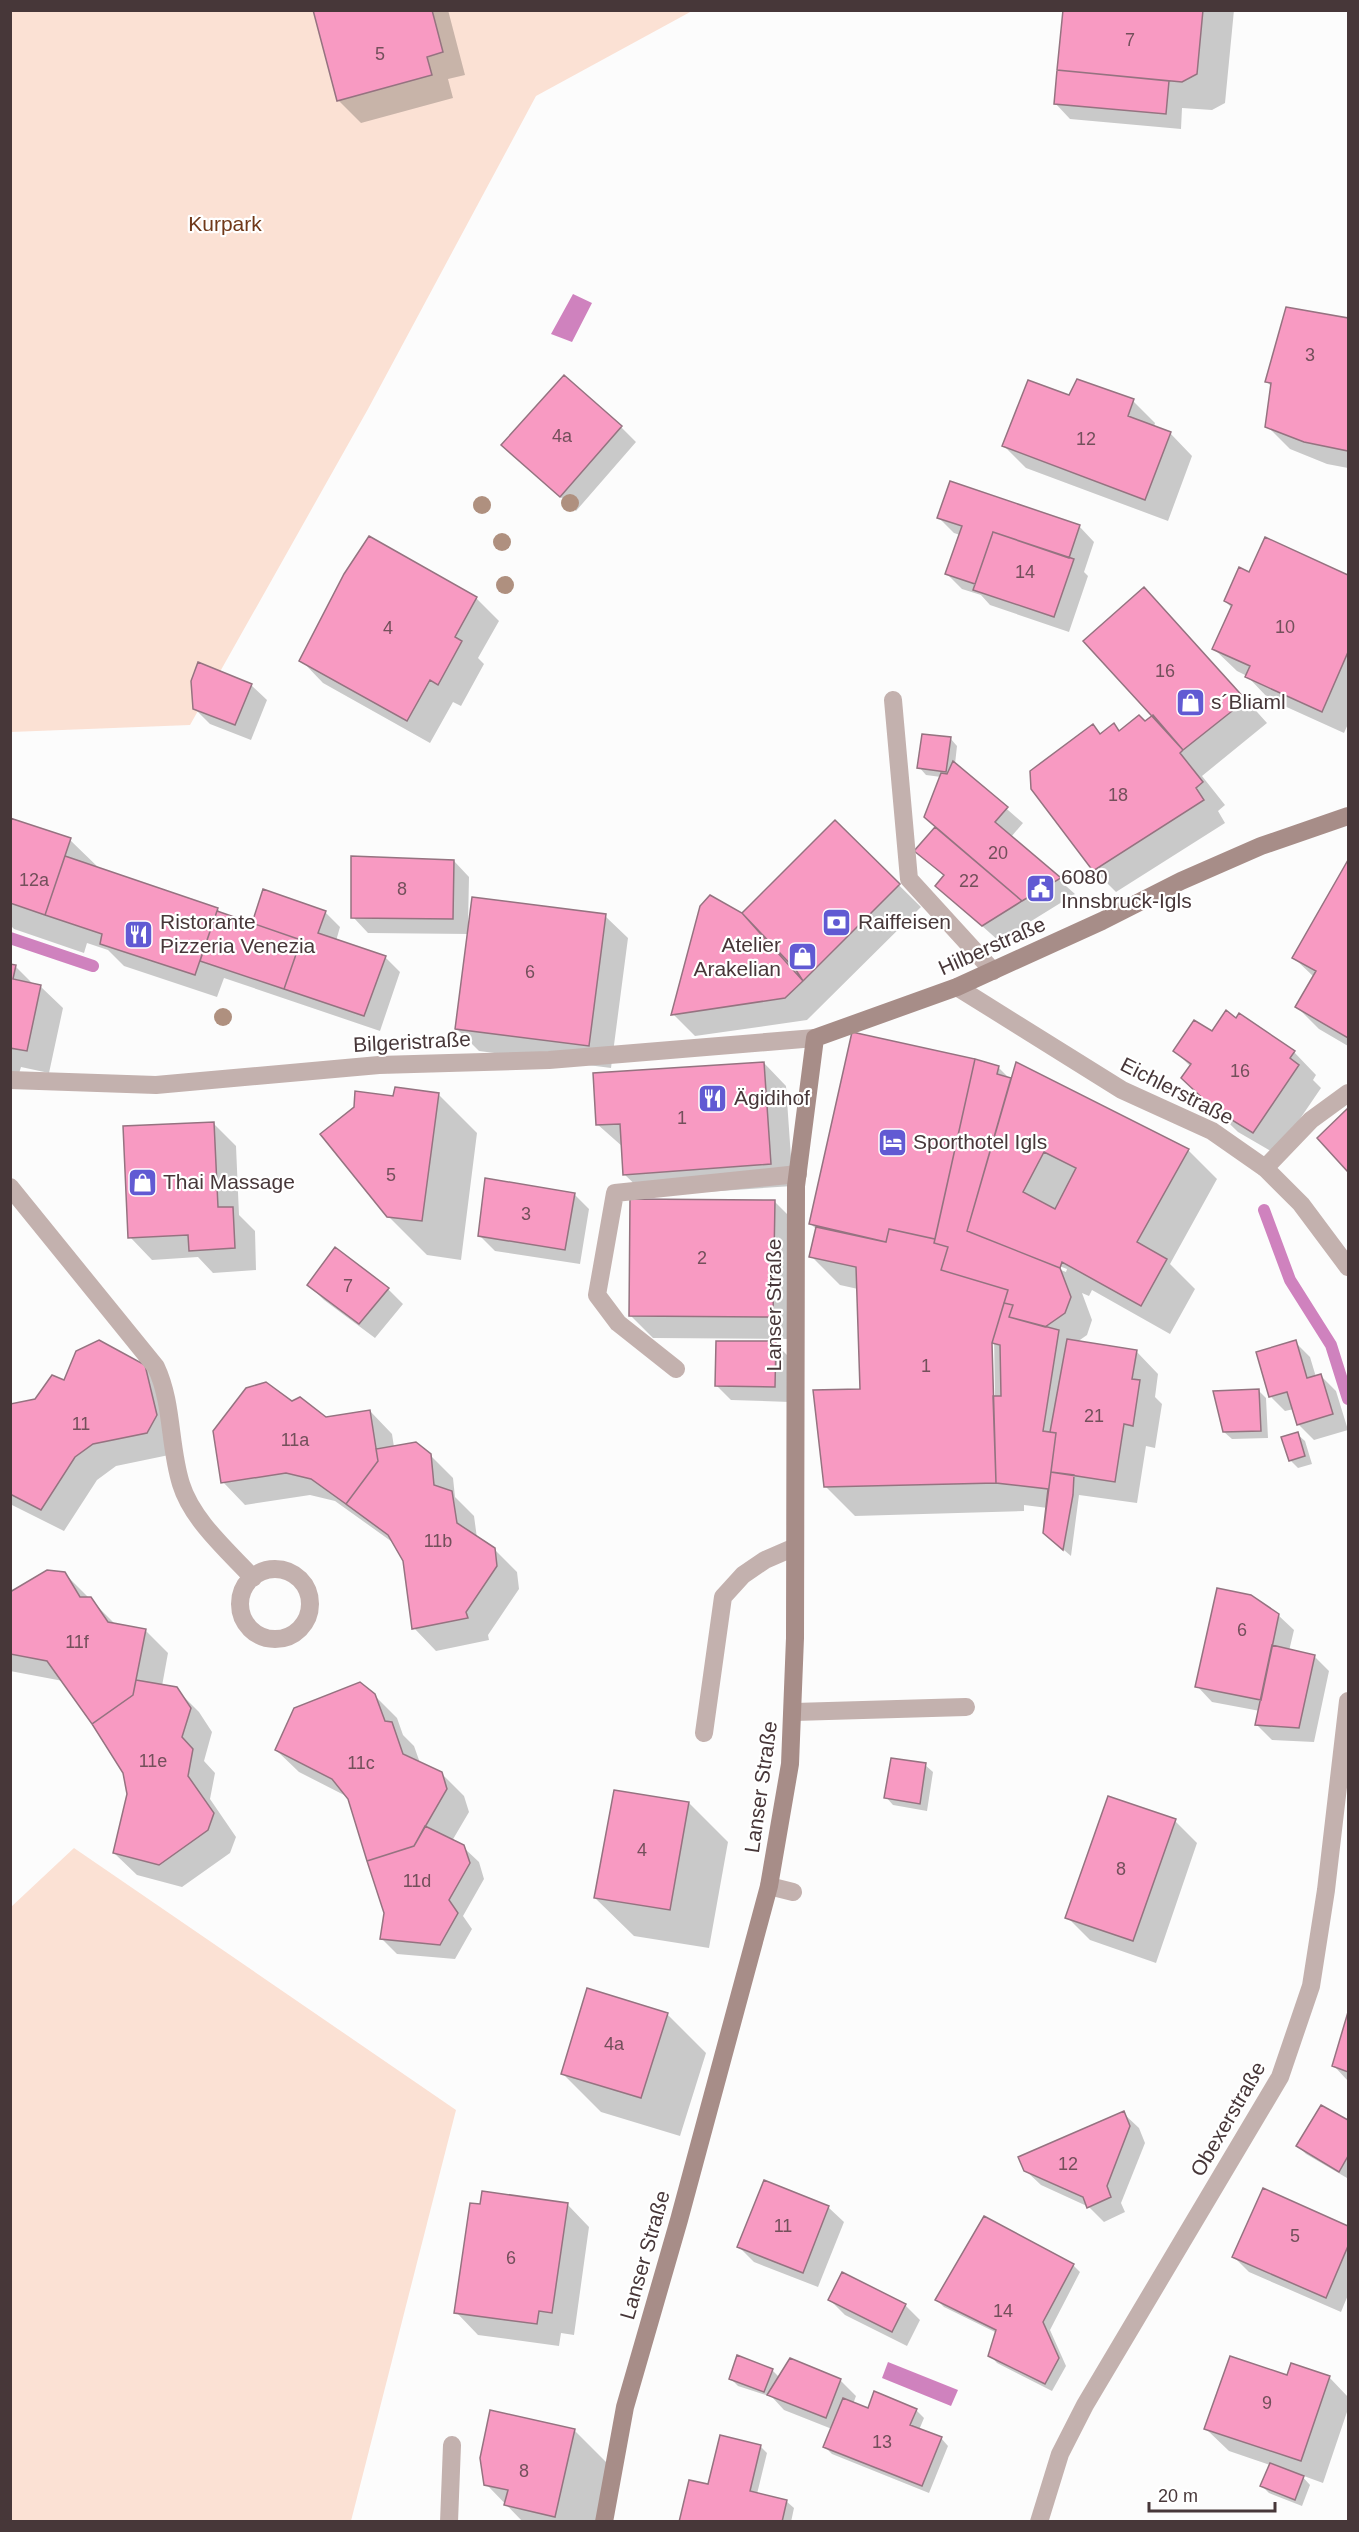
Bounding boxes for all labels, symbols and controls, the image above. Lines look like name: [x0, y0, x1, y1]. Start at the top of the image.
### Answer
house number: 7: [1125, 30, 1135, 50]
house number: 5: [375, 44, 385, 64]
park label: Kurpark: [188, 212, 262, 235]
house number: 3: [1305, 345, 1315, 365]
house number: 4a: [552, 426, 573, 446]
house number: 12: [1076, 429, 1096, 449]
house number: 14: [1015, 562, 1035, 582]
house number: 10: [1275, 617, 1295, 637]
house number: 4: [383, 618, 393, 638]
house number: 16: [1155, 661, 1175, 681]
shop icon: s´Bliaml: [1174, 686, 1206, 718]
place label: s´Bliaml: [1211, 690, 1286, 713]
house number: 18: [1108, 785, 1128, 805]
house number: 20: [988, 843, 1008, 863]
place label: 6080 Innsbruck-Igls: [1061, 865, 1192, 912]
house number: 12a: [19, 870, 50, 890]
house number: 22: [959, 871, 979, 891]
public building icon: 6080 Innsbruck-Igls: [1024, 873, 1056, 905]
house number: 8: [397, 879, 407, 899]
bank icon: Raiffeisen: [821, 906, 853, 938]
place label: Ristorante Pizzeria Venezia: [160, 910, 316, 957]
place label: Raiffeisen: [858, 910, 951, 933]
street label: Hilberstraße: [935, 912, 1049, 979]
restaurant icon: Ristorante Pizzeria Venezia: [123, 918, 155, 950]
place label: Atelier Arakelian: [693, 933, 781, 980]
shop icon: Atelier Arakelian: [786, 941, 818, 973]
house number: 6: [525, 962, 535, 982]
street label: Bilgeristraße: [353, 1027, 471, 1056]
street label: Eichlerstraße: [1117, 1052, 1238, 1129]
house number: 16: [1230, 1061, 1250, 1081]
restaurant icon: Ägidihof: [697, 1082, 729, 1114]
place label: Ägidihof: [734, 1086, 810, 1109]
house number: 1: [677, 1108, 687, 1128]
hotel icon: Sporthotel Igls: [876, 1126, 908, 1158]
place label: Sporthotel Igls: [913, 1130, 1047, 1153]
house number: 5: [386, 1165, 396, 1185]
shop icon: Thai Massage: [126, 1166, 158, 1198]
place label: Thai Massage: [163, 1170, 295, 1193]
house number: 3: [521, 1204, 531, 1224]
street label: Lanser Straße: [762, 1238, 785, 1372]
house number: 2: [697, 1248, 707, 1268]
house number: 7: [343, 1276, 353, 1296]
house number: 1: [921, 1356, 931, 1376]
house number: 21: [1084, 1406, 1104, 1426]
house number: 11: [72, 1414, 90, 1434]
house number: 11a: [281, 1430, 310, 1450]
house number: 11b: [424, 1531, 452, 1551]
house number: 6: [1237, 1620, 1247, 1640]
house number: 11f: [65, 1632, 90, 1652]
street label: Lanser Straße: [740, 1719, 781, 1854]
house number: 11e: [139, 1751, 167, 1771]
house number: 11c: [347, 1753, 375, 1773]
house number: 4: [637, 1840, 647, 1860]
house number: 8: [1116, 1859, 1126, 1879]
house number: 11d: [403, 1871, 431, 1891]
house number: 4a: [604, 2034, 625, 2054]
street label: Obexerstraße: [1186, 2057, 1270, 2180]
house number: 12: [1058, 2154, 1078, 2174]
street label: Lanser Straße: [615, 2188, 674, 2322]
house number: 11: [774, 2216, 792, 2236]
house number: 5: [1290, 2226, 1300, 2246]
house number: 6: [506, 2248, 516, 2268]
house number: 14: [993, 2301, 1013, 2321]
house number: 9: [1262, 2393, 1272, 2413]
house number: 13: [872, 2432, 892, 2452]
house number: 8: [519, 2461, 529, 2481]
scale bar: [1149, 2475, 1275, 2513]
text: 20 m: [1158, 2486, 1198, 2506]

